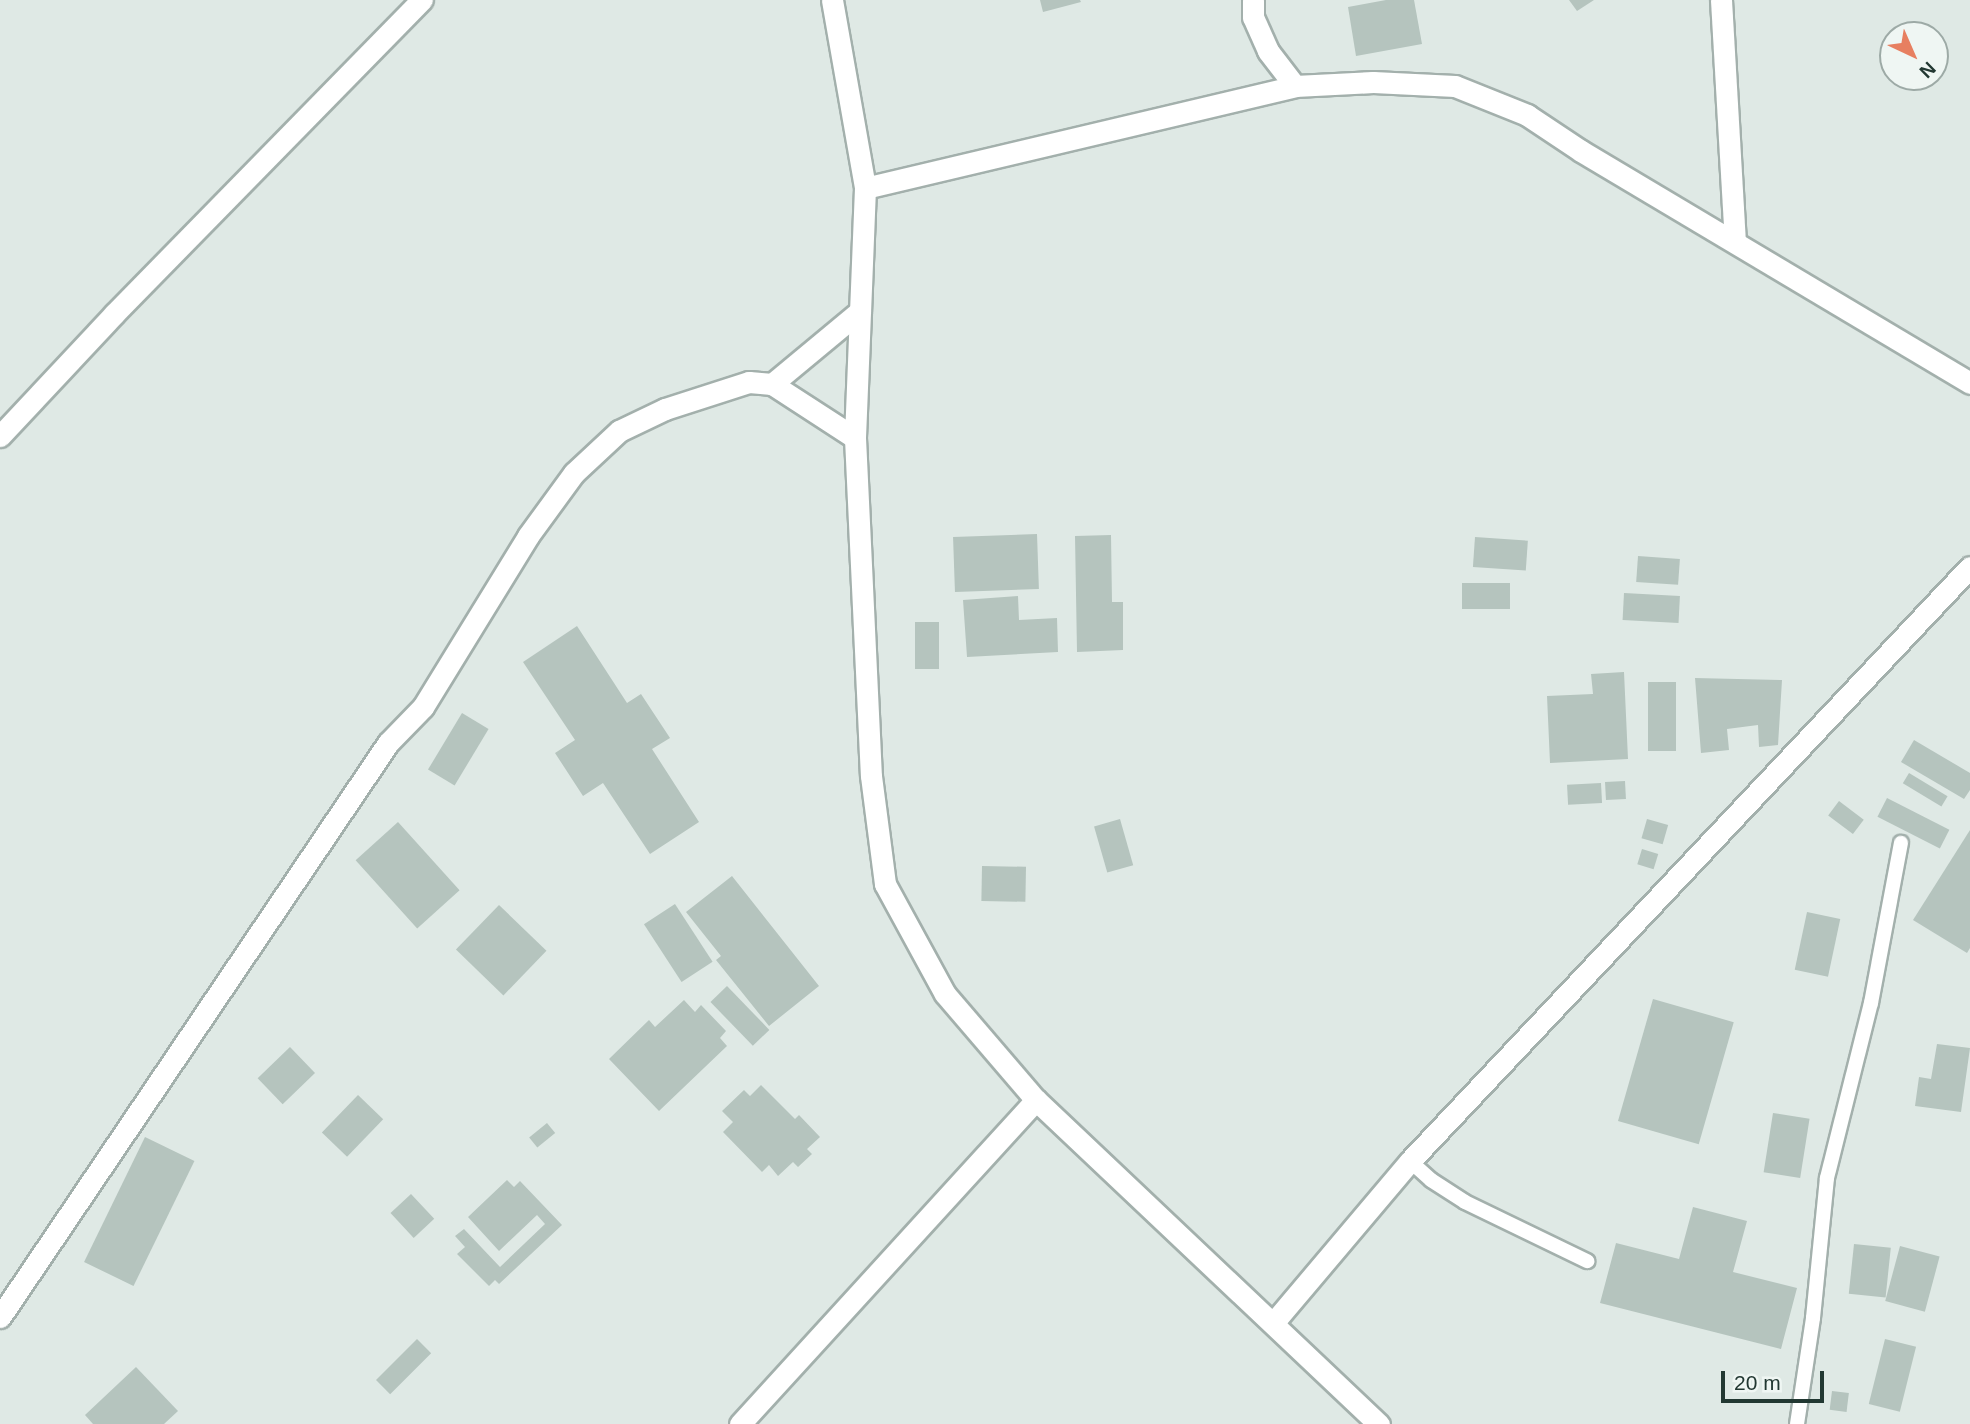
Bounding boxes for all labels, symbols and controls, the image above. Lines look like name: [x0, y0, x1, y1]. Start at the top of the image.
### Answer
north arrow: [1879, 21, 1949, 91]
text: N: [1915, 58, 1940, 82]
scale bar: [1725, 1358, 1828, 1402]
text: 20 m: [1734, 1371, 1781, 1394]

